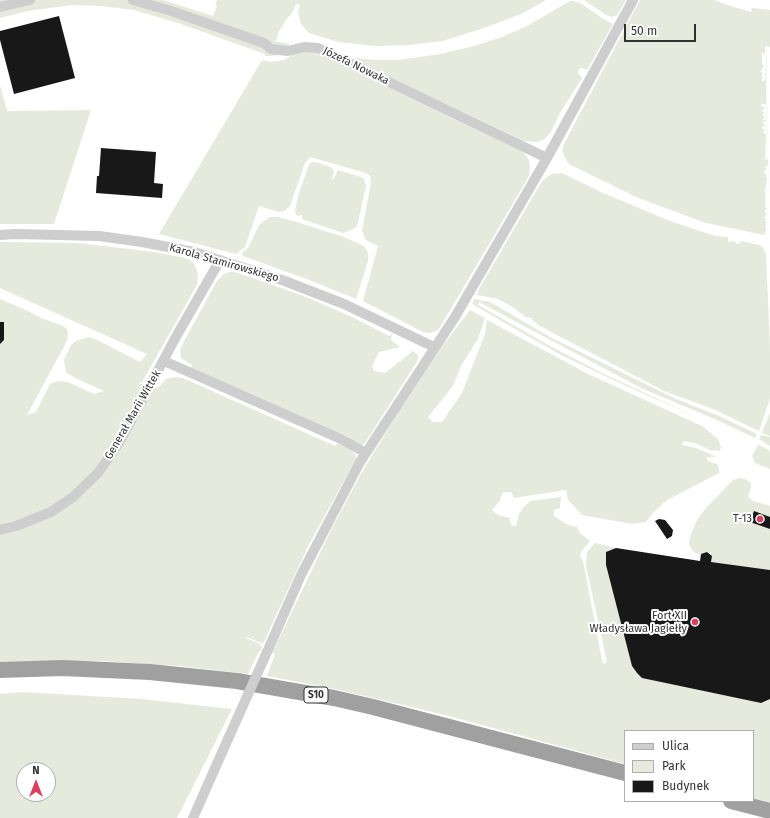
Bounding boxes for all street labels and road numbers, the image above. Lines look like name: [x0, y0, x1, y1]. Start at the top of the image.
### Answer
street label: Józefa Nowaka: [321, 44, 391, 88]
street label: Karola Stamirowskiego: [168, 241, 280, 285]
street label: Generał Marii Wittek: [102, 368, 164, 462]
road number: S10: [304, 687, 328, 703]

